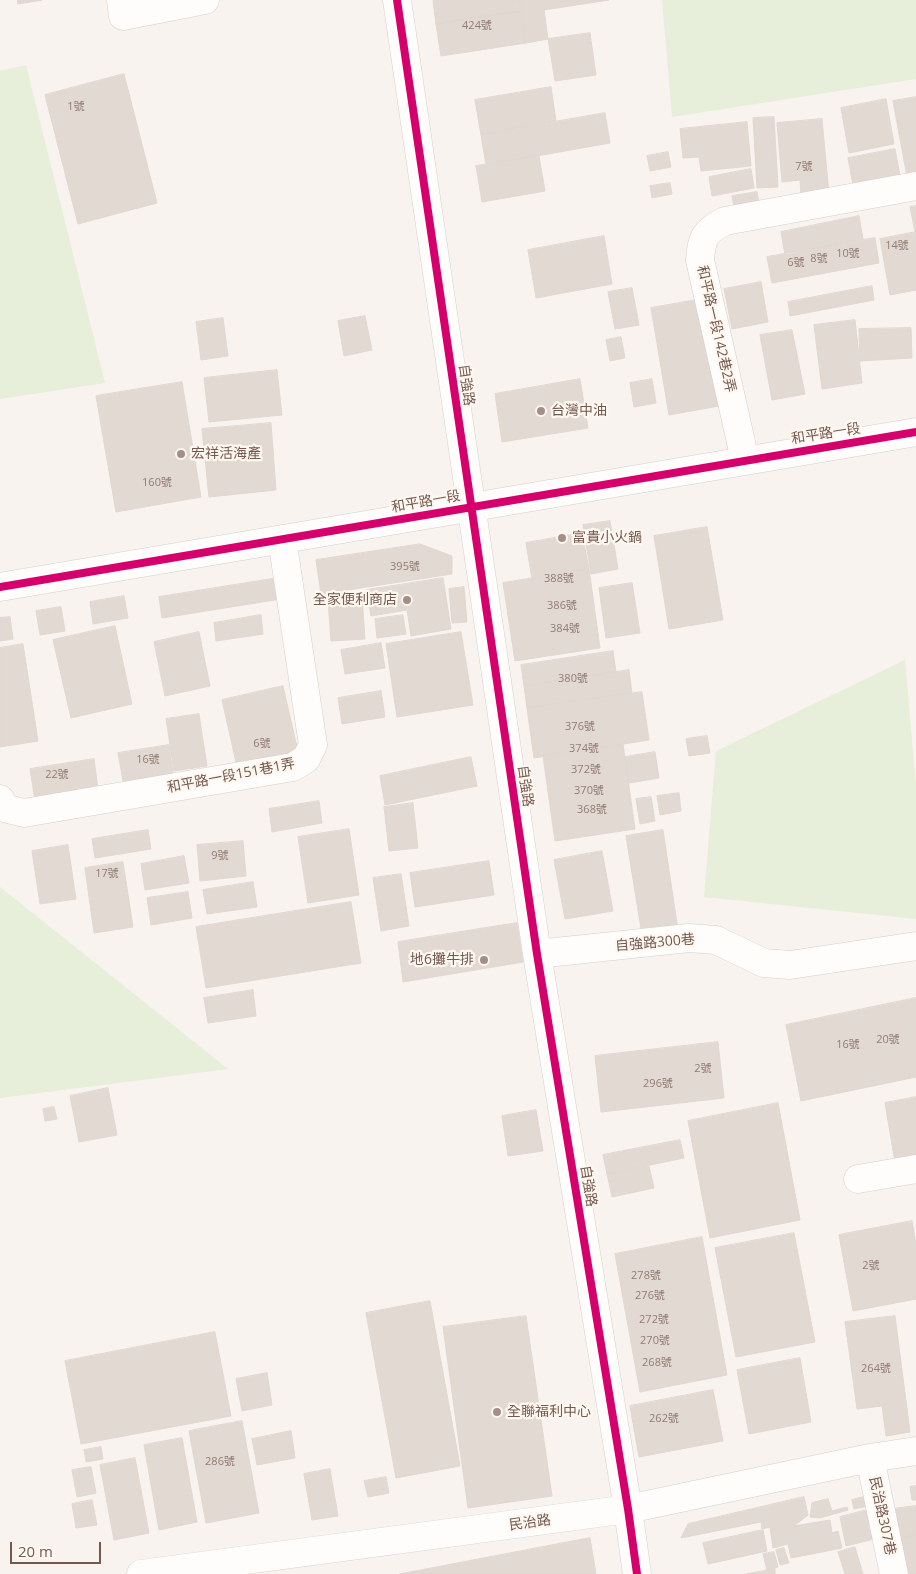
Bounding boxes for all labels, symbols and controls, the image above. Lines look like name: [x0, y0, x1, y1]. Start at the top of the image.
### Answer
house number: 424號: [462, 19, 492, 33]
house number: 1號: [67, 100, 85, 114]
house number: 7號: [795, 160, 813, 174]
house number: 14號: [885, 239, 909, 253]
house number: 10號: [836, 247, 860, 261]
house number: 8號: [810, 252, 828, 266]
house number: 6號: [787, 256, 805, 270]
street label: 和平路一段142巷2弄: [693, 264, 739, 394]
street label: 自強路: [455, 363, 477, 407]
place label: 台灣中油: [551, 403, 607, 419]
marker: 台灣中油: [535, 405, 547, 417]
street label: 和平路一段: [790, 420, 862, 448]
place label: 宏祥活海產: [191, 446, 261, 462]
marker: 宏祥活海產: [175, 448, 187, 460]
house number: 160號: [142, 476, 172, 490]
street label: 和平路一段: [390, 488, 462, 516]
place label: 富貴小火鍋: [572, 530, 642, 546]
marker: 富貴小火鍋: [556, 532, 568, 544]
house number: 395號: [390, 560, 420, 574]
house number: 388號: [544, 572, 574, 586]
place label: 全家便利商店: [313, 592, 397, 608]
marker: 全家便利商店: [401, 594, 413, 606]
house number: 386號: [547, 599, 577, 613]
house number: 384號: [550, 622, 580, 636]
house number: 380號: [558, 672, 588, 686]
house number: 376號: [565, 720, 595, 734]
house number: 6號: [253, 737, 271, 751]
house number: 374號: [569, 742, 599, 756]
house number: 16號: [136, 753, 160, 767]
street label: 和平路一段151巷1弄: [166, 755, 296, 797]
house number: 372號: [571, 763, 601, 777]
street label: 自強路: [514, 764, 536, 808]
house number: 22號: [45, 768, 69, 782]
house number: 370號: [574, 784, 604, 798]
house number: 368號: [577, 803, 607, 817]
house number: 9號: [211, 849, 229, 863]
house number: 17號: [95, 867, 119, 881]
street label: 自強路300巷: [614, 931, 696, 955]
place label: 地6攤牛排: [410, 952, 474, 968]
marker: 地6攤牛排: [478, 954, 490, 966]
house number: 20號: [876, 1033, 900, 1047]
house number: 16號: [836, 1038, 860, 1052]
house number: 2號: [694, 1062, 712, 1076]
house number: 296號: [643, 1077, 673, 1091]
street label: 自強路: [576, 1164, 600, 1208]
house number: 2號: [862, 1259, 880, 1273]
house number: 278號: [631, 1269, 661, 1283]
house number: 276號: [635, 1289, 665, 1303]
house number: 272號: [639, 1313, 669, 1327]
house number: 270號: [640, 1334, 670, 1348]
house number: 268號: [642, 1356, 672, 1370]
house number: 264號: [861, 1362, 891, 1376]
place label: 全聯福利中心: [507, 1404, 591, 1420]
marker: 全聯福利中心: [491, 1406, 503, 1418]
house number: 262號: [649, 1412, 679, 1426]
house number: 286號: [205, 1455, 235, 1469]
street label: 民治路307巷: [865, 1475, 899, 1557]
street label: 民治路: [508, 1512, 552, 1534]
scale bar: [12, 1532, 104, 1564]
text: 20 m: [18, 1541, 53, 1561]

